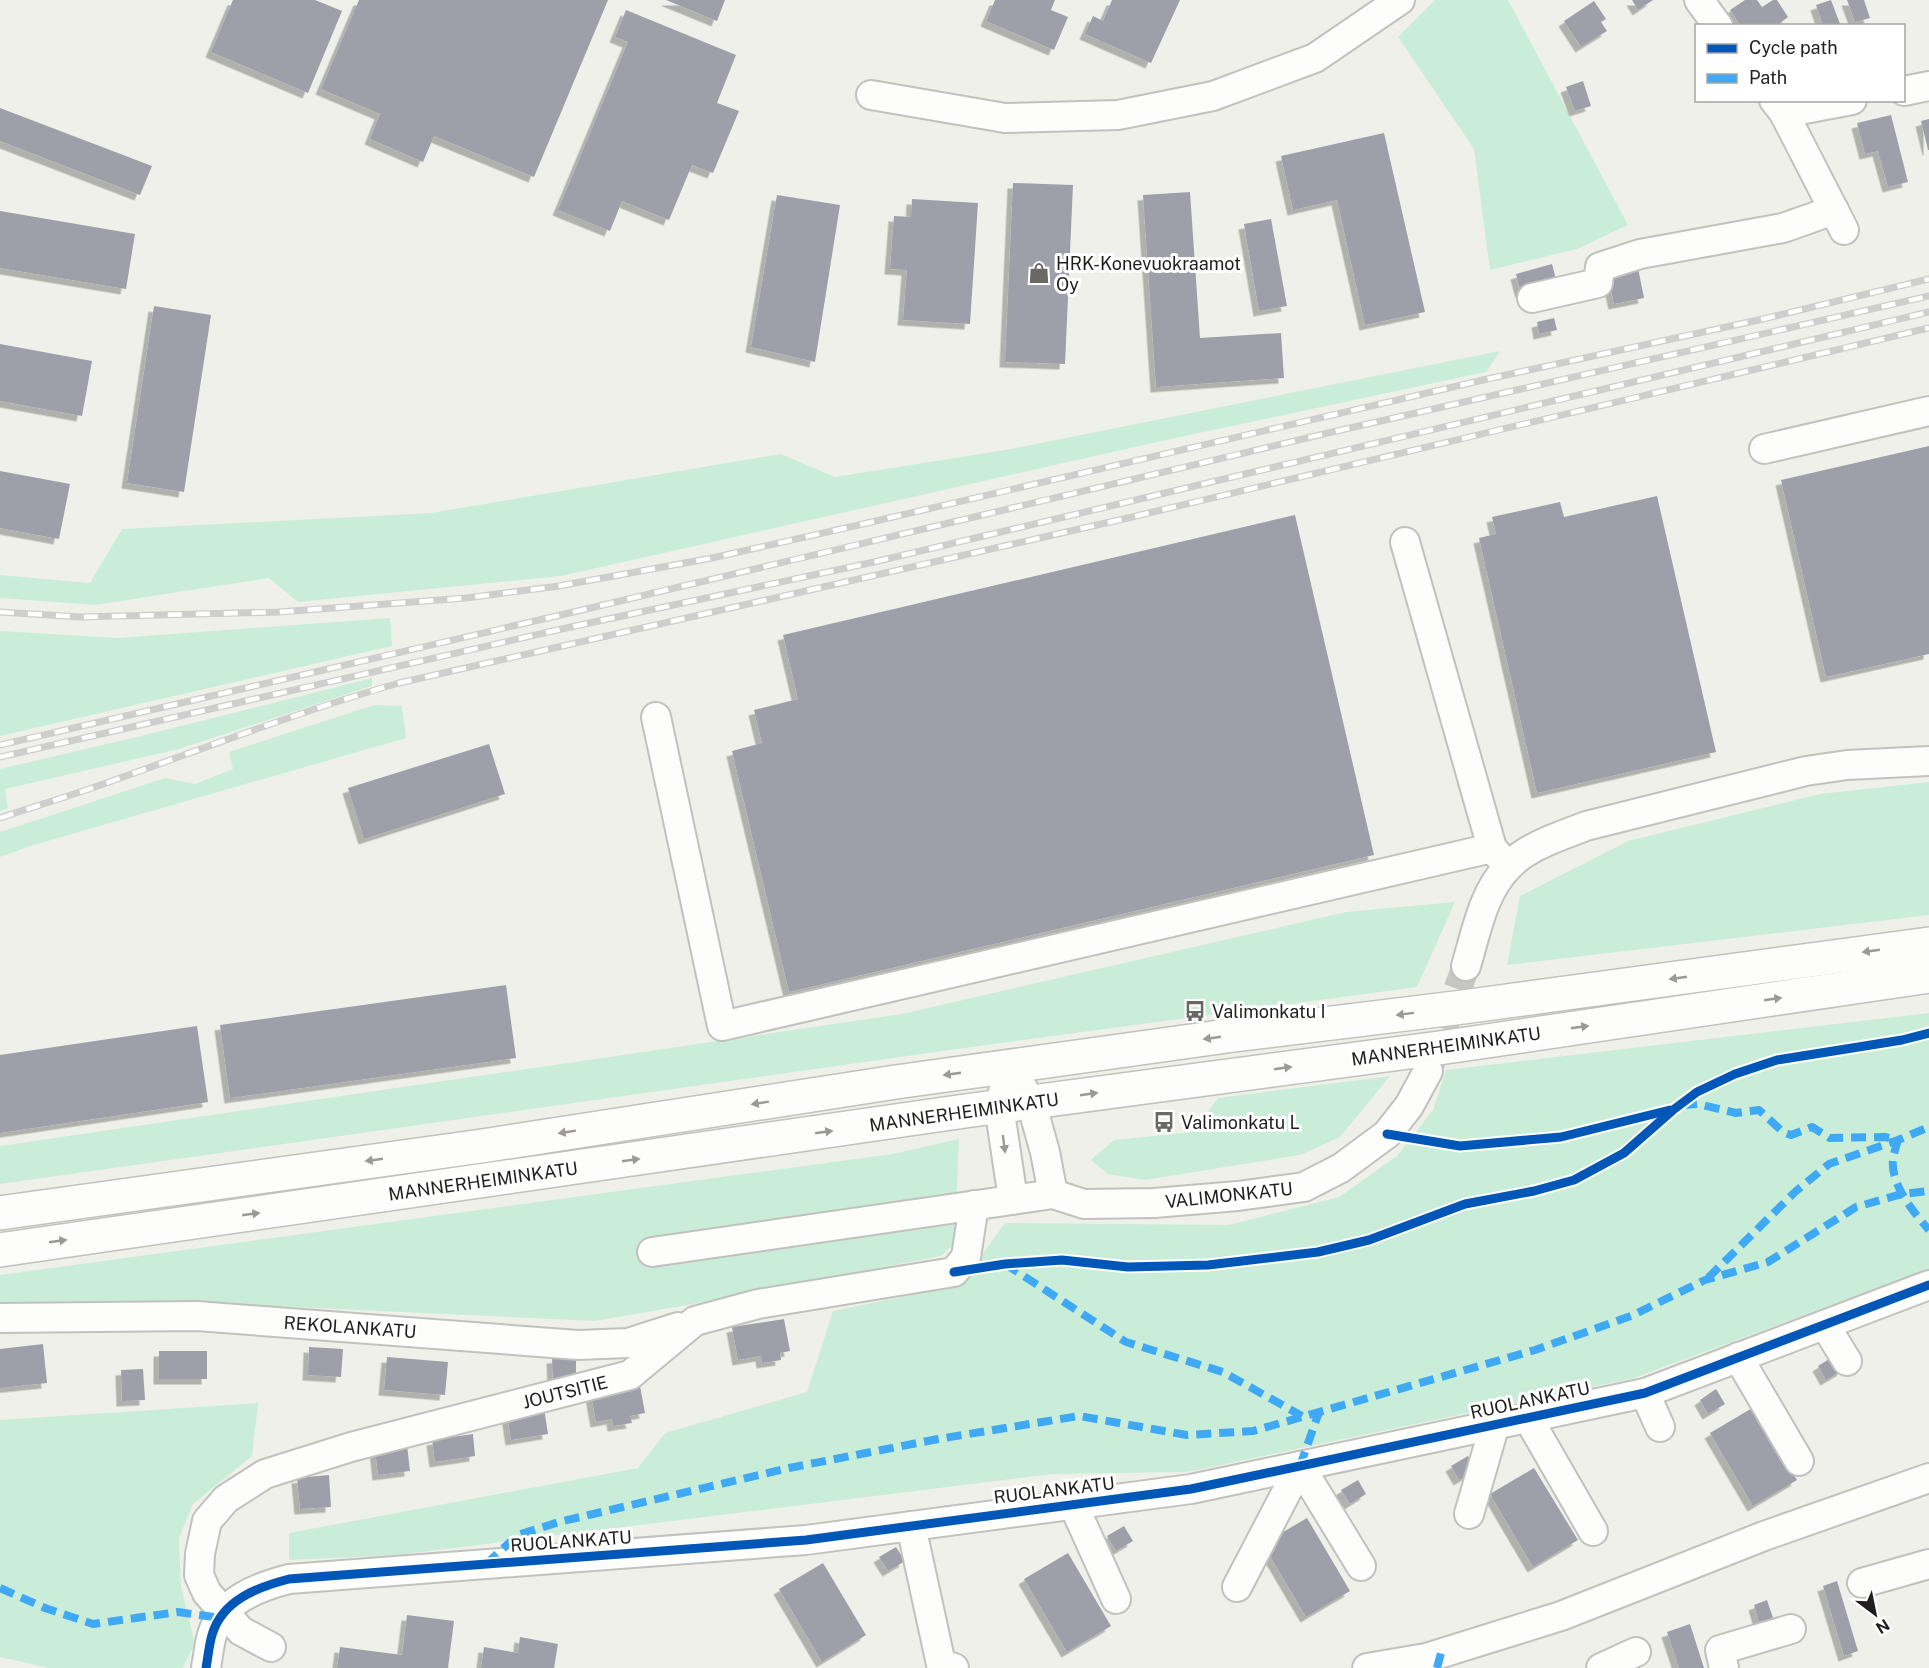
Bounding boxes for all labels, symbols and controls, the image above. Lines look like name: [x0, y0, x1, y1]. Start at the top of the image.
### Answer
legend: [1695, 24, 1905, 102]
text: Cycle path: [1749, 37, 1838, 58]
text: Path: [1749, 67, 1787, 88]
place label: HRK-Konevuokraamot Oy: [1056, 253, 1241, 295]
shop icon: HRK-Konevuokraamot Oy: [1027, 261, 1051, 285]
one-way arrow: [1861, 947, 1880, 956]
one-way arrow: [1668, 973, 1687, 982]
one-way arrow: [1763, 994, 1782, 1003]
bus stop icon: Valimonkatu I: [1183, 999, 1207, 1023]
place label: Valimonkatu I: [1212, 1001, 1326, 1022]
one-way arrow: [1395, 1009, 1414, 1019]
street label: MANNERHEIMINKATU: [1350, 1022, 1542, 1070]
one-way arrow: [1570, 1022, 1589, 1031]
one-way arrow: [1202, 1033, 1221, 1043]
one-way arrow: [1273, 1064, 1292, 1073]
one-way arrow: [943, 1069, 962, 1078]
street label: MANNERHEIMINKATU: [868, 1088, 1060, 1136]
one-way arrow: [1080, 1090, 1099, 1099]
one-way arrow: [750, 1098, 769, 1107]
bus stop icon: Valimonkatu L: [1152, 1110, 1176, 1134]
place label: Valimonkatu L: [1181, 1112, 1300, 1133]
one-way arrow: [815, 1127, 834, 1136]
one-way arrow: [557, 1128, 576, 1137]
one-way arrow: [999, 1134, 1009, 1153]
one-way arrow: [622, 1155, 641, 1164]
one-way arrow: [364, 1156, 383, 1165]
street label: MANNERHEIMINKATU: [387, 1157, 579, 1205]
street label: VALIMONKATU: [1164, 1178, 1294, 1212]
one-way arrow: [242, 1209, 261, 1218]
one-way arrow: [48, 1236, 67, 1245]
street label: REKOLANKATU: [283, 1312, 417, 1342]
street label: JOUTSITIE: [520, 1371, 610, 1413]
street label: RUOLANKATU: [1468, 1377, 1592, 1423]
street label: RUOLANKATU: [992, 1472, 1116, 1508]
street label: RUOLANKATU: [510, 1526, 632, 1556]
north arrow: [1845, 1584, 1905, 1644]
text: N: [1872, 1615, 1893, 1638]

